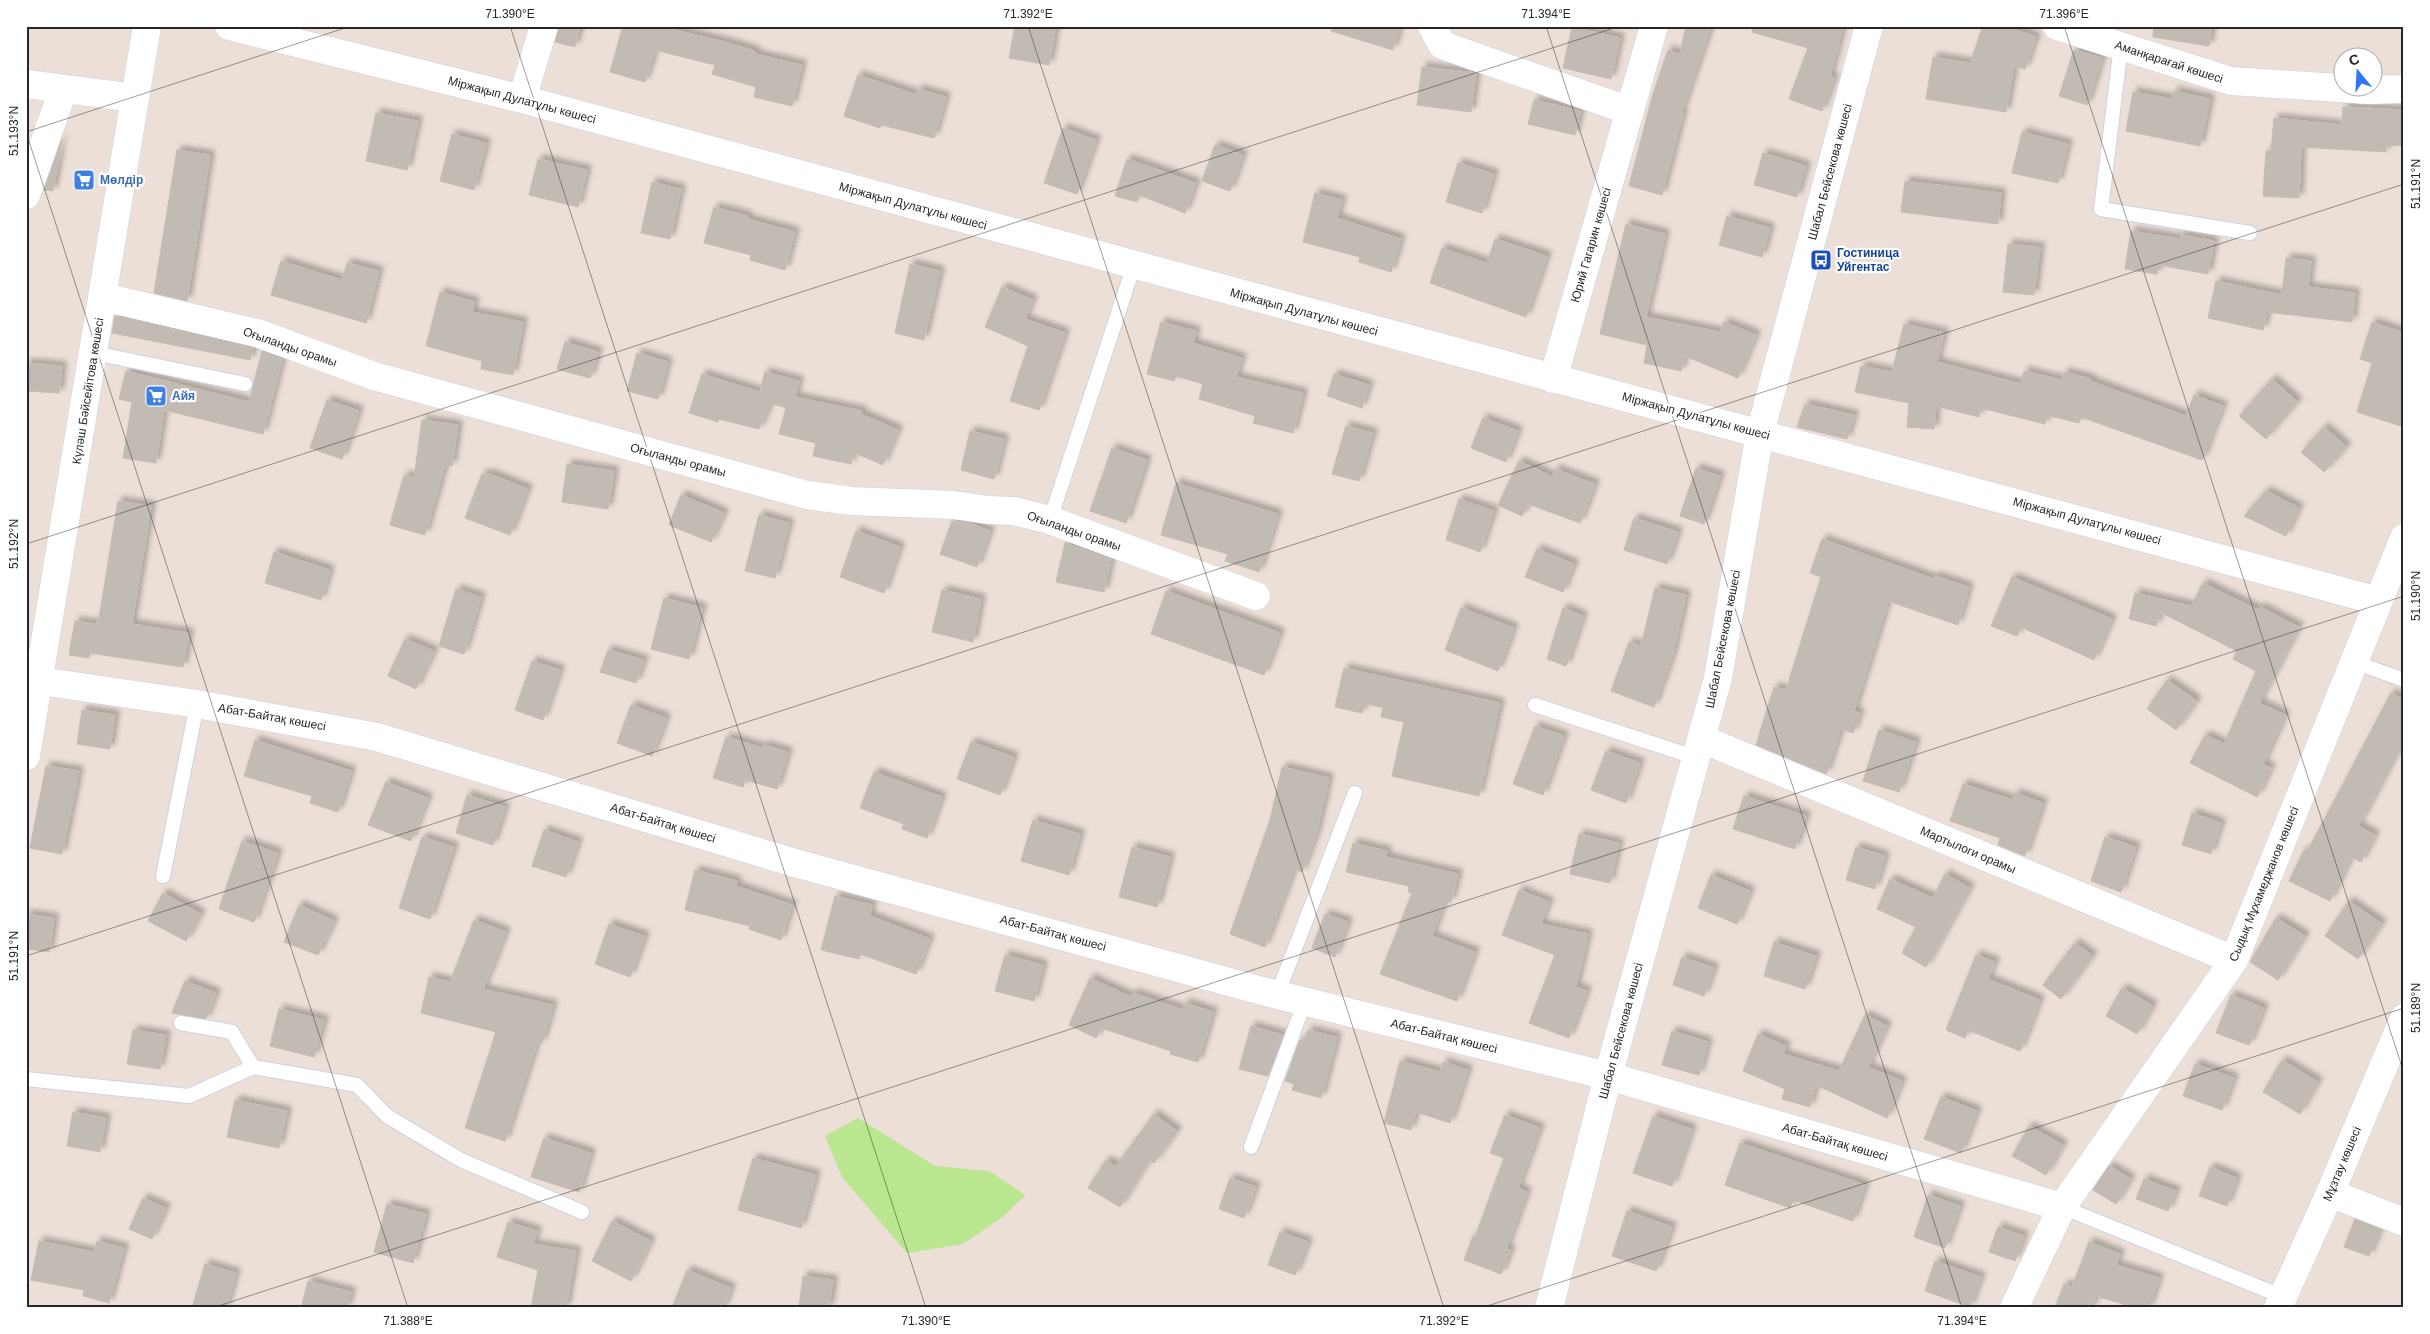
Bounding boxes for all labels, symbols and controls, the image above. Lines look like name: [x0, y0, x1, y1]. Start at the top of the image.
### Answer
text: 71.390°E: [485, 7, 535, 21]
text: 71.392°E: [1003, 7, 1053, 21]
text: 71.394°E: [1521, 7, 1571, 21]
text: 71.396°E: [2039, 7, 2089, 21]
street label: Аманқарағай көшесі: [2113, 38, 2225, 86]
north arrow: [2332, 48, 2382, 98]
text: С: [2347, 50, 2361, 69]
street label: Міржақып Дулатұлы көшесі: [446, 73, 598, 127]
street label: Шабал Бейсекова көшесі: [1805, 102, 1855, 242]
text: 51.193°N: [7, 106, 21, 156]
text: 51.191°N: [2409, 159, 2423, 209]
supermarket icon: Мөлдiр: [72, 168, 96, 192]
place label: Мөлдiр: [100, 173, 143, 187]
street label: Міржақып Дулатұлы көшесі: [837, 179, 989, 233]
street label: Юрий Гагарин көшесі: [1568, 186, 1614, 304]
place label: Гостиница Уйгентас: [1837, 246, 1899, 274]
bus stop icon: Гостиница Уйгентас: [1809, 248, 1833, 272]
street label: Міржақып Дулатұлы көшесі: [1228, 285, 1380, 339]
street label: Күләш Бәйсейітова көшесі: [70, 317, 106, 465]
street label: Оғыланды орамы: [241, 324, 339, 370]
supermarket icon: Айя: [144, 384, 168, 408]
place label: Айя: [172, 389, 195, 403]
street label: Міржақып Дулатұлы көшесі: [1620, 389, 1772, 443]
street label: Оғыланды орамы: [629, 440, 727, 480]
street label: Міржақып Дулатұлы көшесі: [2011, 494, 2163, 548]
street label: Оғыланды орамы: [1025, 508, 1123, 554]
text: 51.192°N: [7, 519, 21, 569]
street label: Шабал Бейсекова көшесі: [1703, 569, 1743, 709]
text: 51.190°N: [2409, 571, 2423, 621]
street label: Абат-Байтақ көшесі: [217, 701, 327, 733]
street label: Абат-Байтақ көшесі: [609, 800, 717, 846]
street label: Сыдық Мұхамеджанов көшесі: [2226, 804, 2302, 964]
street label: Мартылоги орамы: [1918, 824, 2018, 876]
street label: Абат-Байтақ көшесі: [998, 912, 1108, 954]
text: 51.191°N: [7, 931, 21, 981]
street label: Шабал Бейсекова көшесі: [1596, 961, 1646, 1101]
text: 51.189°N: [2409, 983, 2423, 1033]
street label: Абат-Байтақ көшесі: [1389, 1016, 1499, 1056]
street label: Абат-Байтақ көшесі: [1781, 1120, 1889, 1164]
street label: Мұзтау көшесі: [2320, 1125, 2364, 1203]
text: 71.388°E: [383, 1314, 433, 1328]
text: 71.390°E: [901, 1314, 951, 1328]
text: 71.392°E: [1419, 1314, 1469, 1328]
text: 71.394°E: [1937, 1314, 1987, 1328]

